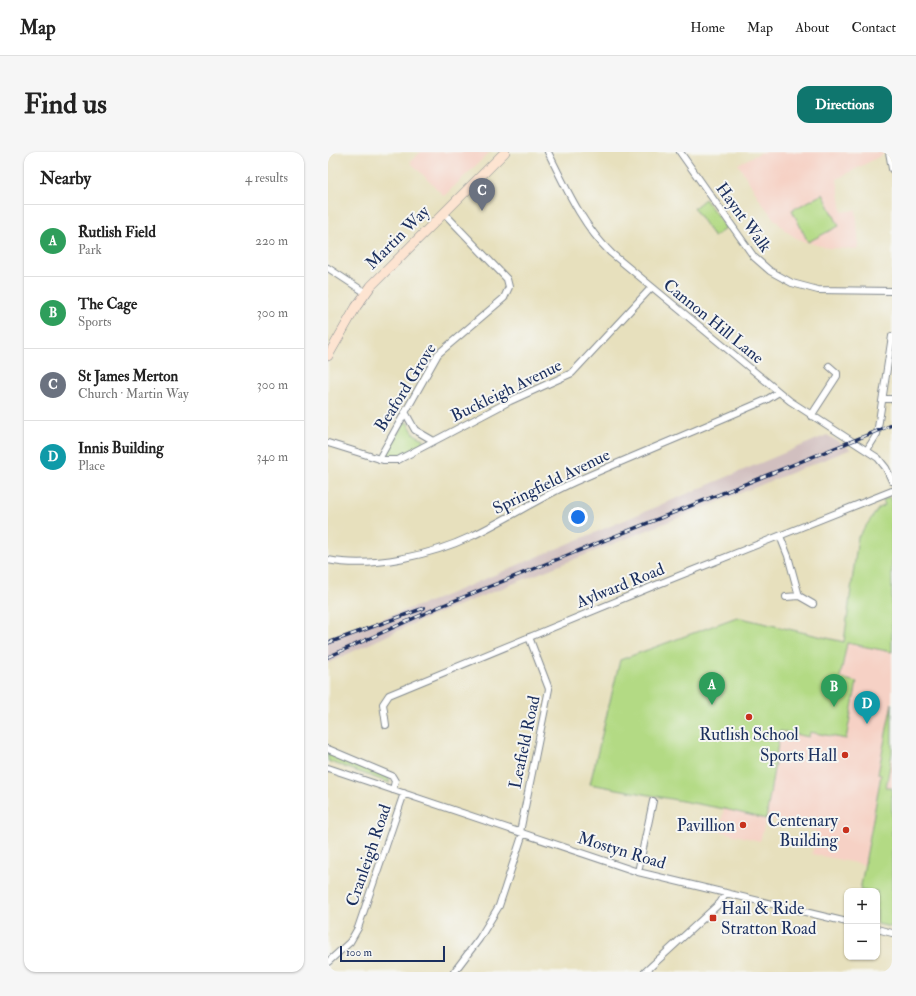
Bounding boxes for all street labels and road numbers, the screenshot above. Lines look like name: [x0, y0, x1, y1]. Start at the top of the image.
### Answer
street label: Haynt Walk: [710, 178, 776, 257]
street label: Martin Way: [361, 201, 435, 275]
street label: Cannon Hill Lane: [659, 274, 768, 368]
street label: Beaford Grove: [370, 339, 441, 435]
street label: Buckleigh Avenue: [447, 355, 565, 426]
street label: Springfield Avenue: [489, 444, 614, 520]
street label: Aylward Road: [572, 558, 668, 614]
street label: Leafield Road: [504, 693, 545, 791]
street label: Cranleigh Road: [341, 801, 396, 909]
street label: Mostyn Road: [575, 827, 669, 875]

